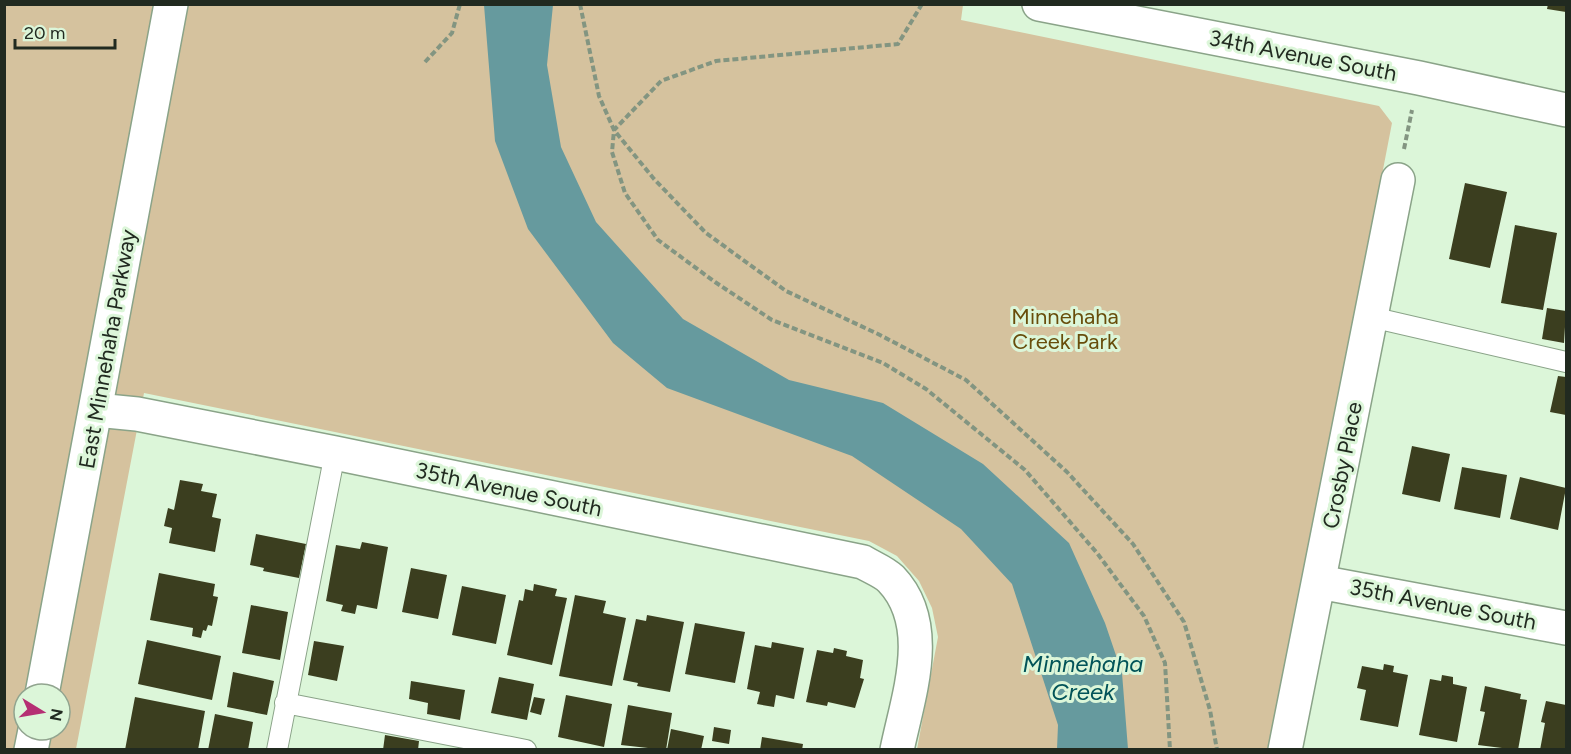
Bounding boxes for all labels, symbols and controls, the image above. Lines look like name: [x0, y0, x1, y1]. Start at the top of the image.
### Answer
scale bar: [15, 12, 116, 50]
text: 20 m: [24, 22, 65, 44]
street label: 34th Avenue South: [1207, 24, 1399, 87]
street label: East Minnehaha Parkway: [73, 227, 142, 471]
park label: Minnehaha Creek Park: [1011, 303, 1119, 355]
street label: Crosby Place: [1317, 399, 1368, 531]
street label: 35th Avenue South: [413, 457, 604, 522]
street label: 35th Avenue South: [1347, 573, 1539, 636]
water label: Minnehaha Creek: [1023, 649, 1143, 706]
north arrow: [12, 682, 72, 742]
text: N: [46, 707, 67, 723]

